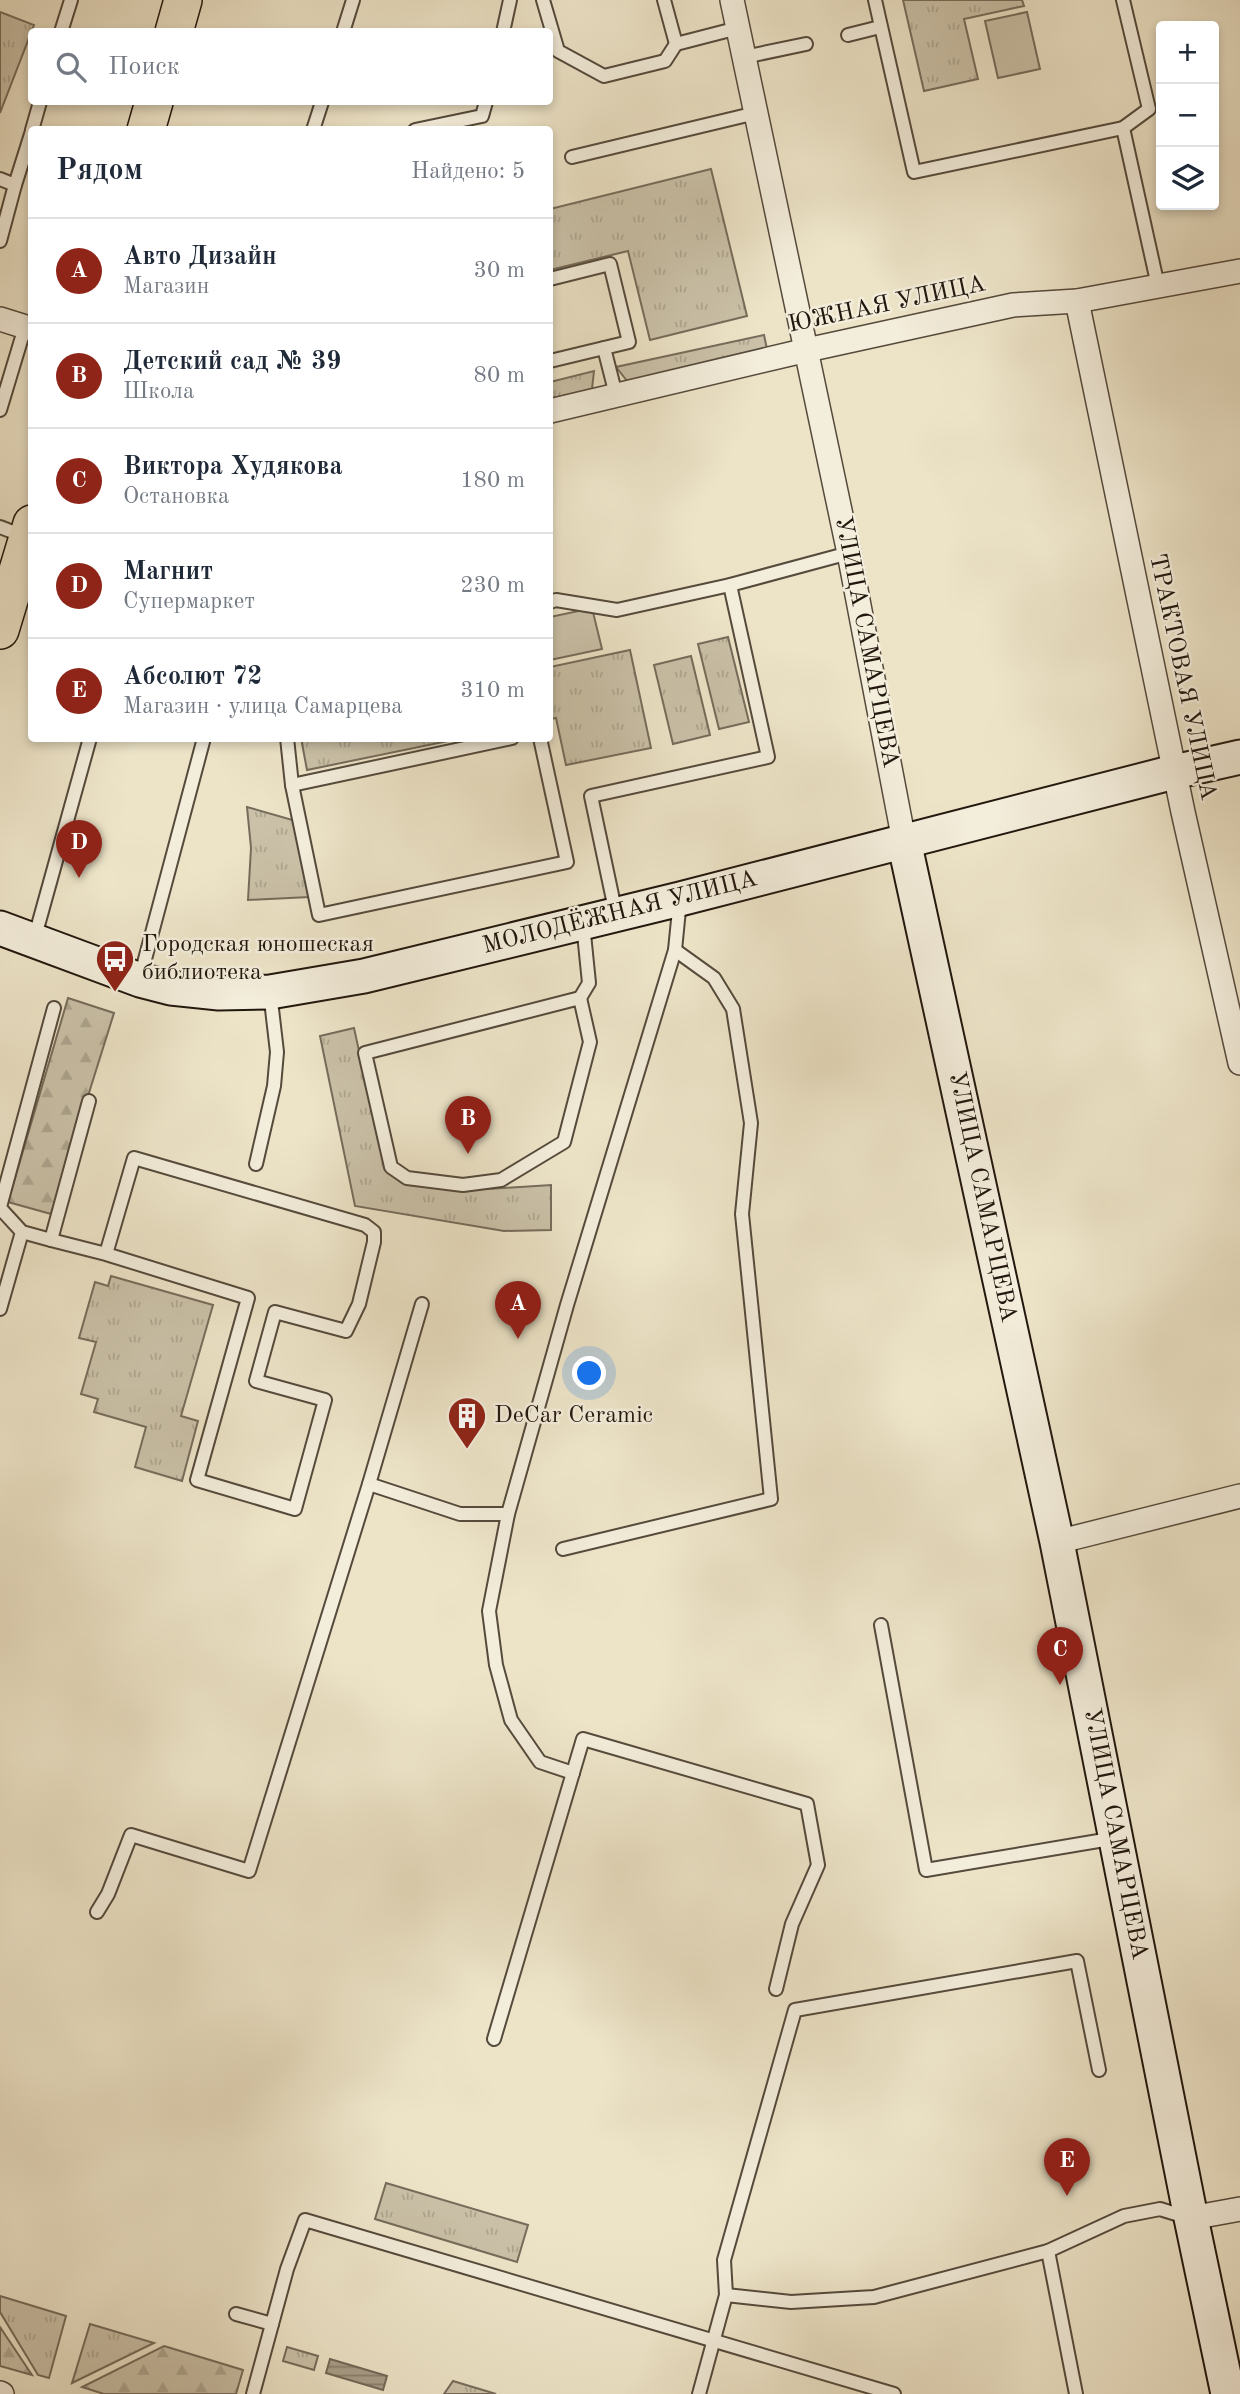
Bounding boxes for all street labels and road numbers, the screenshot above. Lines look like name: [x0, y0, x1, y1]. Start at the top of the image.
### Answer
street label: ЮЖНАЯ УЛИЦА: [786, 272, 988, 338]
street label: УЛИЦА САМАРЦЕВА: [830, 514, 902, 770]
street label: ТРАКТОВАЯ УЛИЦА: [1144, 552, 1220, 802]
street label: МОЛОДЁЖНАЯ УЛИЦА: [479, 864, 760, 959]
street label: УЛИЦА САМАРЦЕВА: [944, 1070, 1020, 1324]
street label: УЛИЦА САМАРЦЕВА: [1079, 1706, 1151, 1962]

